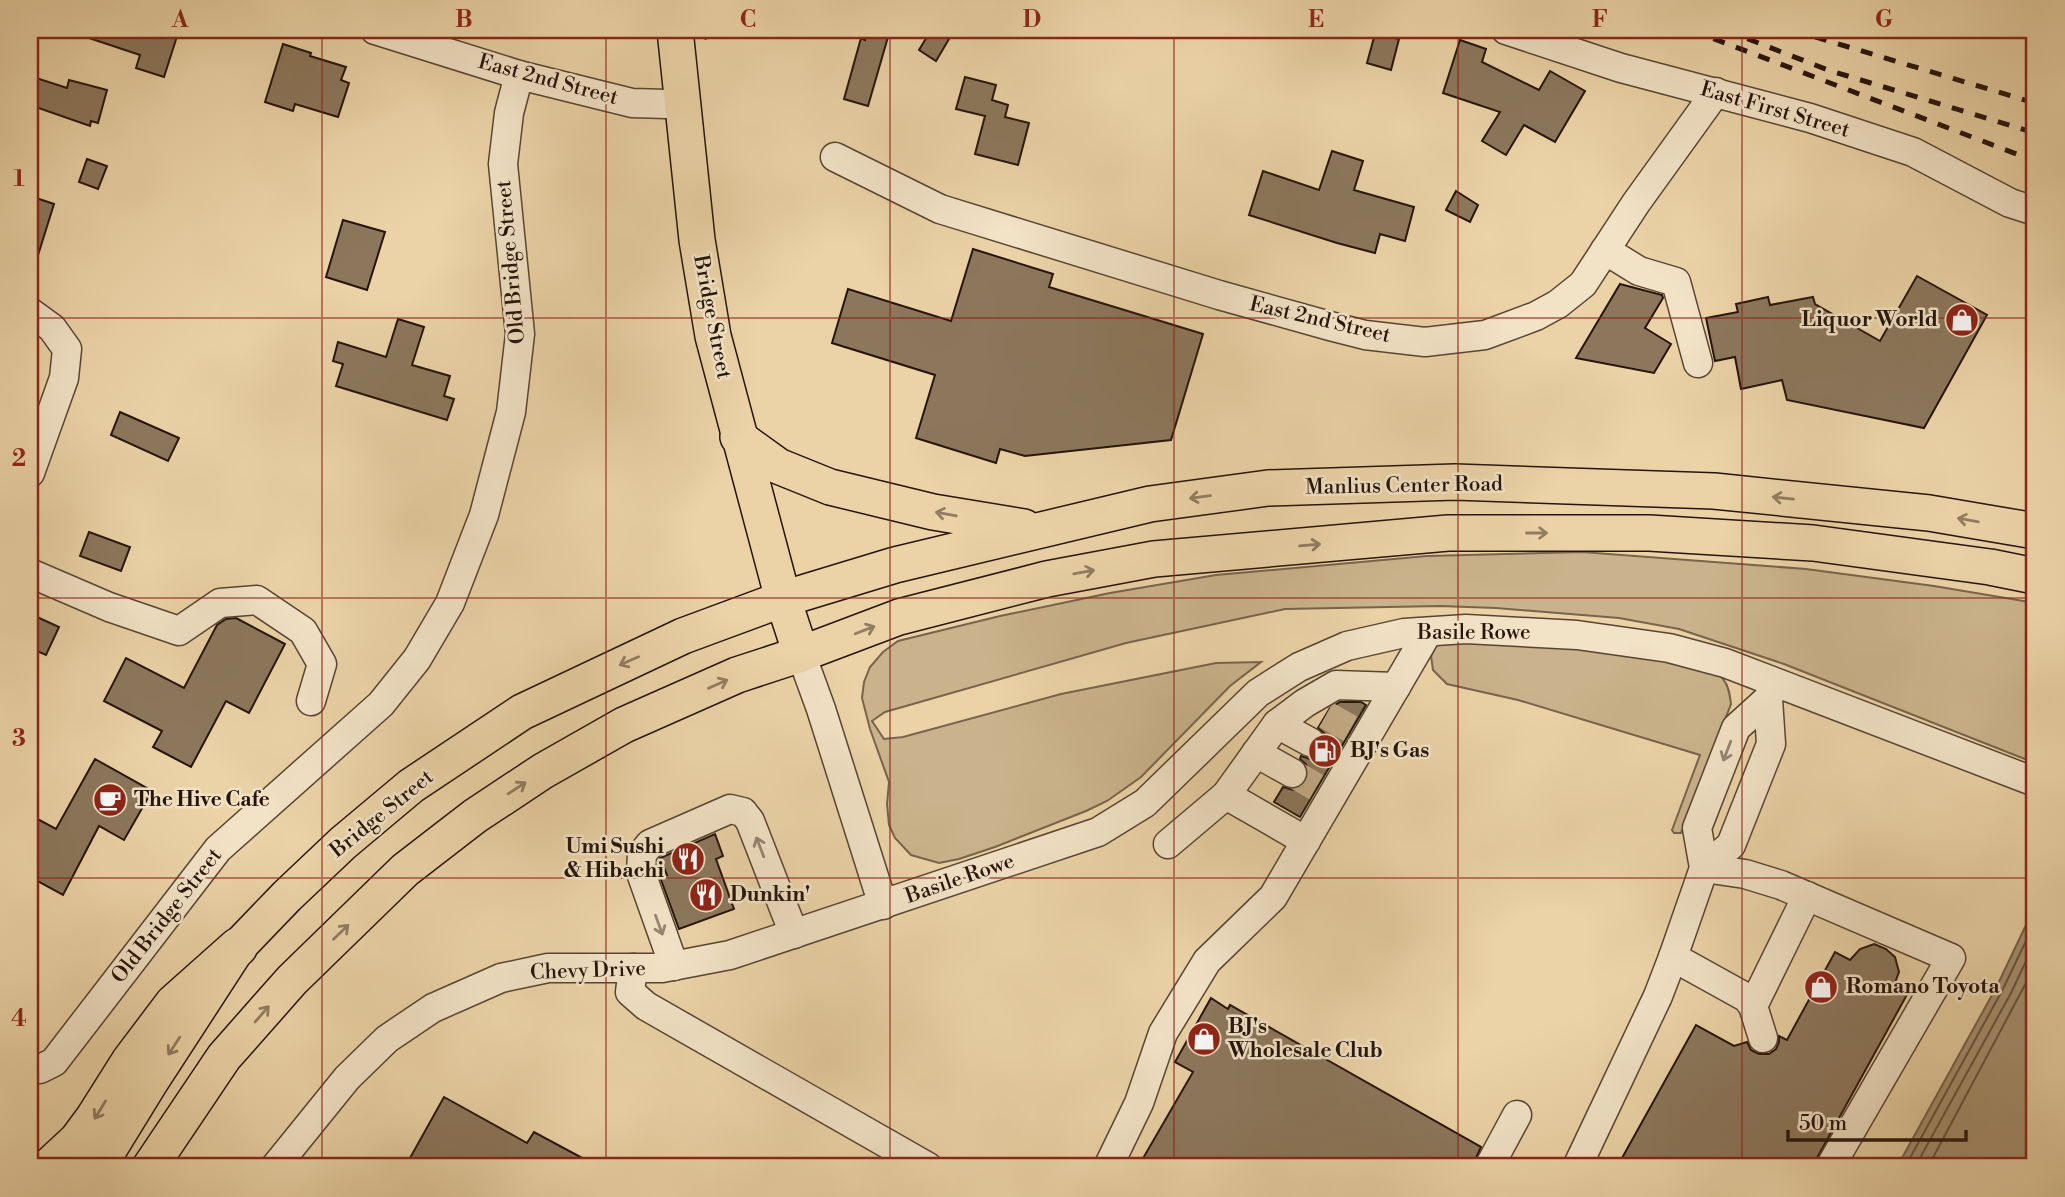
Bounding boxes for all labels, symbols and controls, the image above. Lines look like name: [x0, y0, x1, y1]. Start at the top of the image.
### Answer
text: A: [171, 6, 189, 34]
text: B: [455, 6, 473, 34]
text: C: [740, 6, 756, 34]
text: D: [1023, 6, 1041, 34]
text: E: [1308, 6, 1324, 34]
text: F: [1592, 6, 1608, 34]
text: G: [1875, 6, 1893, 34]
street label: East 2nd Street: [475, 49, 621, 111]
street label: East First Street: [1697, 76, 1853, 144]
text: 1: [13, 165, 25, 193]
street label: Old Bridge Street: [491, 178, 531, 345]
street label: Bridge Street: [687, 252, 737, 382]
street label: East 2nd Street: [1247, 291, 1394, 349]
shop icon: Liquor World: [1943, 301, 1981, 339]
place label: Liquor World: [1802, 307, 1938, 333]
text: 2: [12, 445, 26, 473]
street label: Manlius Center Road: [1305, 471, 1503, 501]
one-way arrow: [1189, 491, 1212, 504]
one-way arrow: [1772, 491, 1795, 504]
one-way arrow: [935, 507, 958, 520]
one-way arrow: [1957, 513, 1980, 526]
one-way arrow: [1525, 526, 1548, 540]
one-way arrow: [1298, 538, 1321, 551]
one-way arrow: [1072, 565, 1095, 578]
street label: Basile Rowe: [1416, 620, 1531, 646]
one-way arrow: [853, 623, 875, 635]
one-way arrow: [618, 655, 640, 668]
one-way arrow: [707, 677, 728, 690]
text: 3: [12, 725, 26, 753]
fuel station icon: BJ's Gas: [1306, 732, 1344, 770]
place label: BJ's Gas: [1350, 738, 1429, 764]
one-way arrow: [1719, 740, 1732, 762]
street label: Bridge Street: [324, 764, 439, 864]
cafe icon: The Hive Cafe: [91, 781, 129, 819]
one-way arrow: [506, 781, 526, 795]
place label: The Hive Cafe: [134, 787, 270, 813]
place label: Umi Sushi & Hibachi: [564, 834, 664, 884]
one-way arrow: [753, 837, 766, 859]
restaurant icon: Umi Sushi & Hibachi: [669, 840, 707, 878]
street label: Old Bridge Street: [106, 843, 228, 989]
street label: Basile Rowe: [901, 848, 1018, 910]
restaurant icon: Dunkin': [687, 876, 725, 914]
place label: Dunkin': [730, 882, 810, 908]
one-way arrow: [654, 914, 666, 936]
one-way arrow: [332, 924, 349, 941]
street label: Chevy Drive: [530, 956, 646, 986]
shop icon: Romano Toyota: [1802, 968, 1840, 1006]
place label: Romano Toyota: [1846, 974, 2000, 1000]
text: 4: [11, 1005, 27, 1033]
one-way arrow: [254, 1005, 270, 1023]
place label: BJ's Wholesale Club: [1227, 1014, 1383, 1064]
shop icon: BJ's Wholesale Club: [1185, 1020, 1223, 1058]
one-way arrow: [167, 1035, 181, 1055]
scale bar: [1788, 1099, 1967, 1143]
one-way arrow: [92, 1100, 106, 1120]
text: 50 m: [1799, 1111, 1847, 1137]

